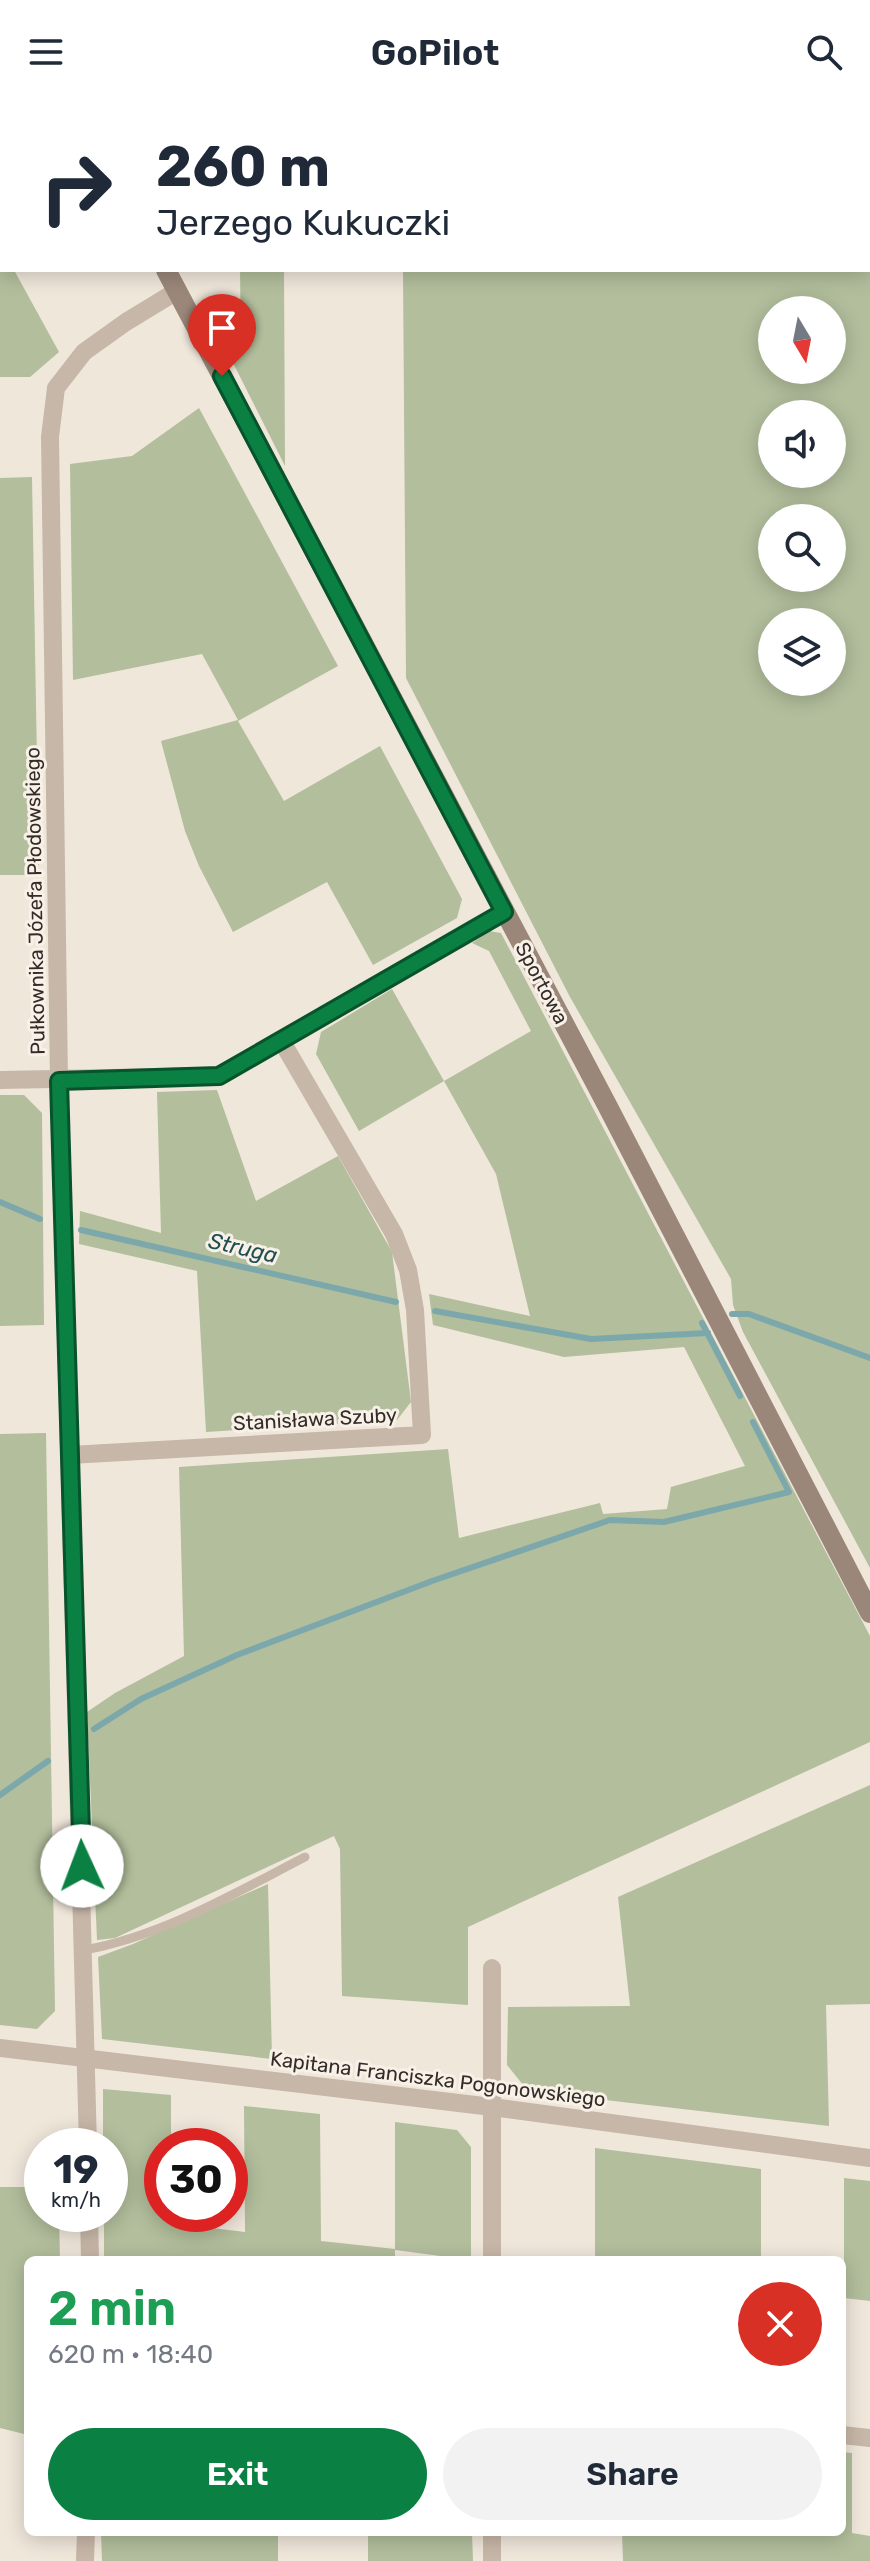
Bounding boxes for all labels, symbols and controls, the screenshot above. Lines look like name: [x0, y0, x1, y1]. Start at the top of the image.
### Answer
icon: menu: [24, 30, 68, 74]
icon: search: [802, 30, 846, 74]
text: GoPilot: [371, 31, 499, 74]
text: 260 m: [156, 134, 330, 200]
icon: right: [24, 136, 128, 240]
text: Jerzego Kukuczki: [156, 201, 450, 244]
pin: [188, 294, 256, 376]
north arrow: [758, 296, 846, 384]
map controls: [758, 296, 846, 696]
icon: arrive: [200, 306, 244, 350]
button: sound: [758, 400, 846, 488]
button: search: [758, 504, 846, 592]
button: layers: [758, 608, 846, 696]
street label: Pułkownika Józefa Płodowskiego: [20, 747, 50, 1055]
street label: Sportowa: [510, 938, 574, 1028]
water label: Struga: [206, 1227, 280, 1269]
street label: Stanisława Szuby: [233, 1403, 397, 1435]
position arrow: [40, 1824, 124, 1908]
street label: Kapitana Franciszka Pogonowskiego: [269, 2047, 607, 2111]
speed limit sign: 30: [144, 2128, 248, 2232]
text: 19: [53, 2146, 99, 2193]
text: km/h: [51, 2188, 101, 2212]
text: 2 min: [48, 2280, 176, 2337]
button: close: [738, 2282, 822, 2366]
text: 620 m · 18:40: [48, 2339, 213, 2370]
button: Exit: [48, 2428, 427, 2520]
button: Share: [443, 2428, 822, 2520]

